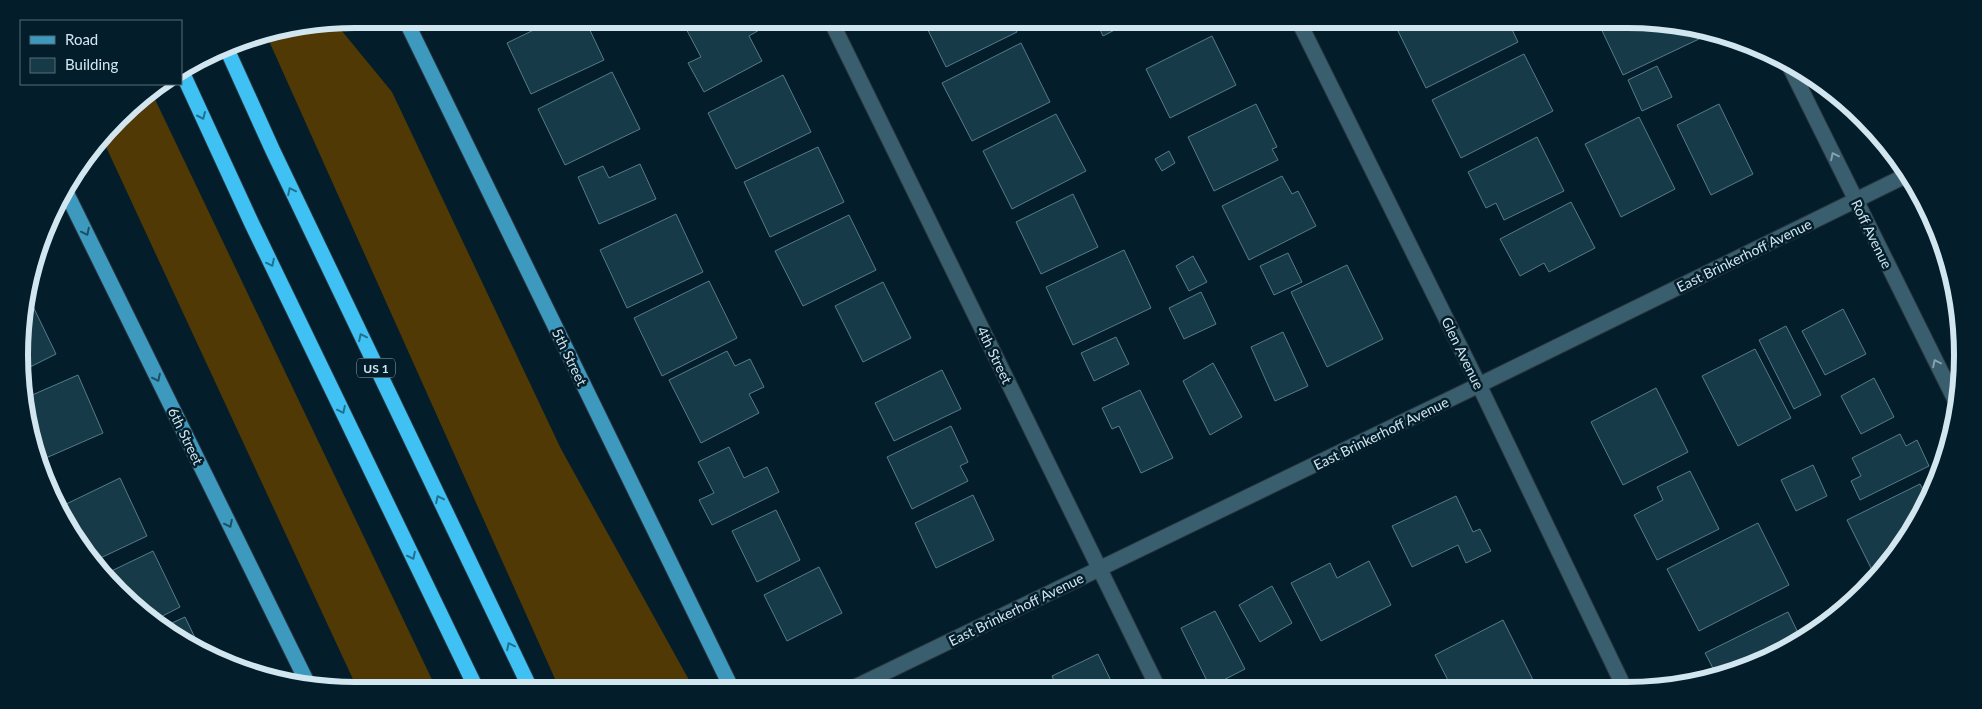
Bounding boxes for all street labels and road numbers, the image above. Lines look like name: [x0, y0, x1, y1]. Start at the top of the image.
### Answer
street label: Roff Avenue: [1848, 197, 1896, 271]
street label: East Brinkerhoff Avenue: [1674, 215, 1814, 295]
street label: Glen Avenue: [1438, 314, 1488, 392]
street label: 4th Street: [974, 324, 1016, 386]
street label: 5th Street: [549, 326, 591, 388]
road number: US 1: [357, 358, 395, 378]
street label: East Brinkerhoff Avenue: [1311, 393, 1451, 473]
street label: 6th Street: [165, 405, 207, 467]
street label: East Brinkerhoff Avenue: [946, 569, 1086, 649]

